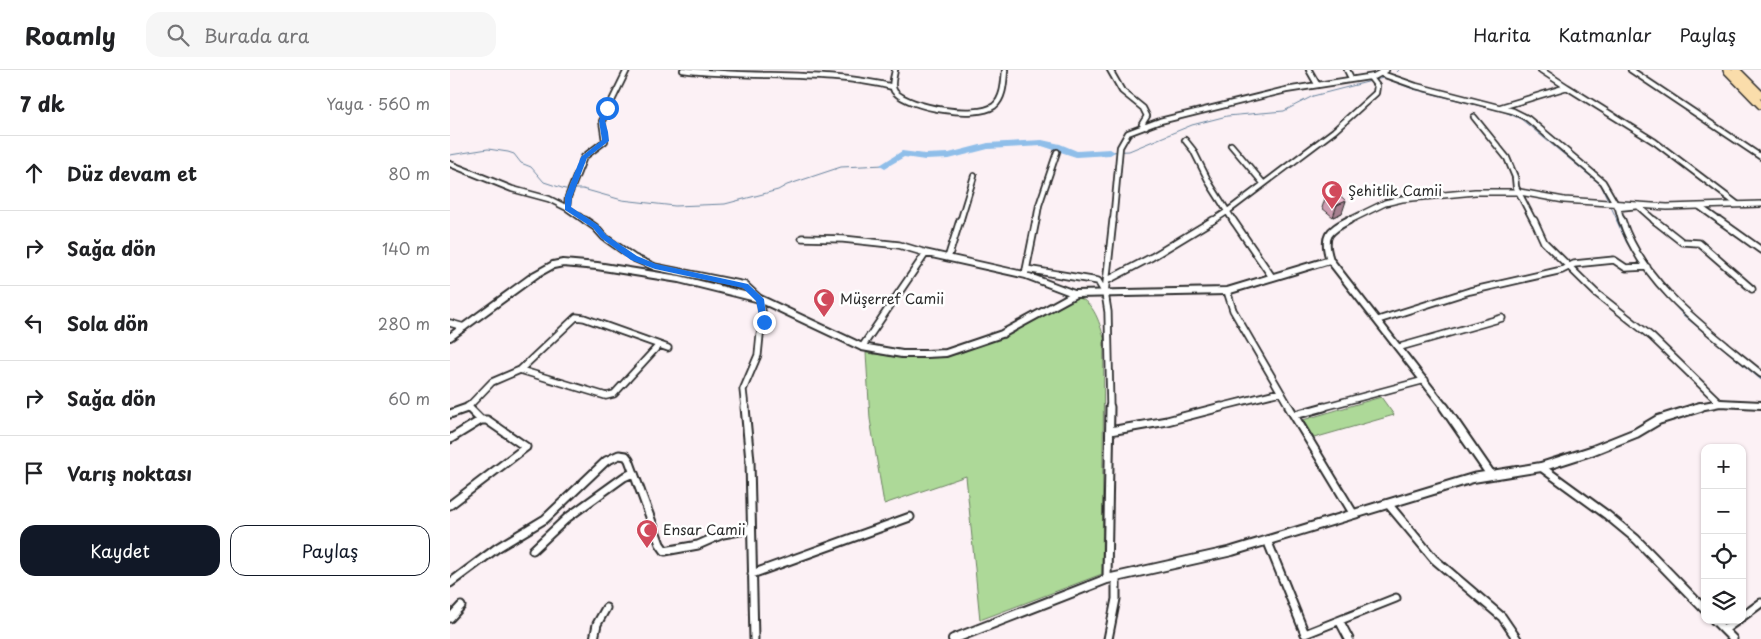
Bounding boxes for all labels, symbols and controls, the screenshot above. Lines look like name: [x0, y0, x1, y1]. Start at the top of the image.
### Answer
search box: [146, 12, 496, 57]
text: Roamly: [25, 17, 116, 53]
icon: search: [164, 21, 192, 49]
text: Burada ara: [204, 21, 309, 49]
text: Harita: [1473, 21, 1530, 48]
text: Katmanlar: [1558, 21, 1651, 48]
text: Paylaş: [1679, 21, 1736, 48]
text: 7 dk: [20, 87, 65, 119]
text: Yaya · 560 m: [326, 91, 430, 115]
route start: [596, 97, 619, 120]
icon: ahead: [20, 159, 48, 187]
text: Düz devam et: [67, 159, 197, 187]
text: 80 m: [388, 161, 430, 185]
mosque icon: Şehitlik Camii: [1320, 179, 1344, 210]
place label: Şehitlik Camii: [1348, 180, 1442, 201]
icon: right: [20, 234, 48, 262]
text: Sağa dön: [67, 234, 156, 262]
text: 140 m: [382, 236, 430, 260]
mosque icon: Müşerref Camii: [812, 287, 836, 318]
place label: Müşerref Camii: [840, 288, 944, 309]
icon: left: [20, 309, 48, 337]
text: Sola dön: [67, 309, 148, 337]
text: 280 m: [378, 311, 430, 335]
route end: [753, 311, 776, 334]
icon: right: [20, 384, 48, 412]
text: Sağa dön: [67, 384, 156, 412]
text: 60 m: [388, 386, 430, 410]
map controls: [1701, 444, 1746, 624]
button: +: [1701, 444, 1746, 489]
icon: arrive: [20, 459, 48, 487]
text: Varış noktası: [67, 459, 192, 487]
button: −: [1701, 489, 1746, 534]
mosque icon: Ensar Camii: [635, 518, 659, 549]
place label: Ensar Camii: [663, 519, 746, 540]
button: Kaydet: [20, 525, 220, 576]
button: Paylaş: [230, 525, 430, 576]
button: locate: [1701, 534, 1746, 579]
button: layers: [1701, 579, 1746, 624]

